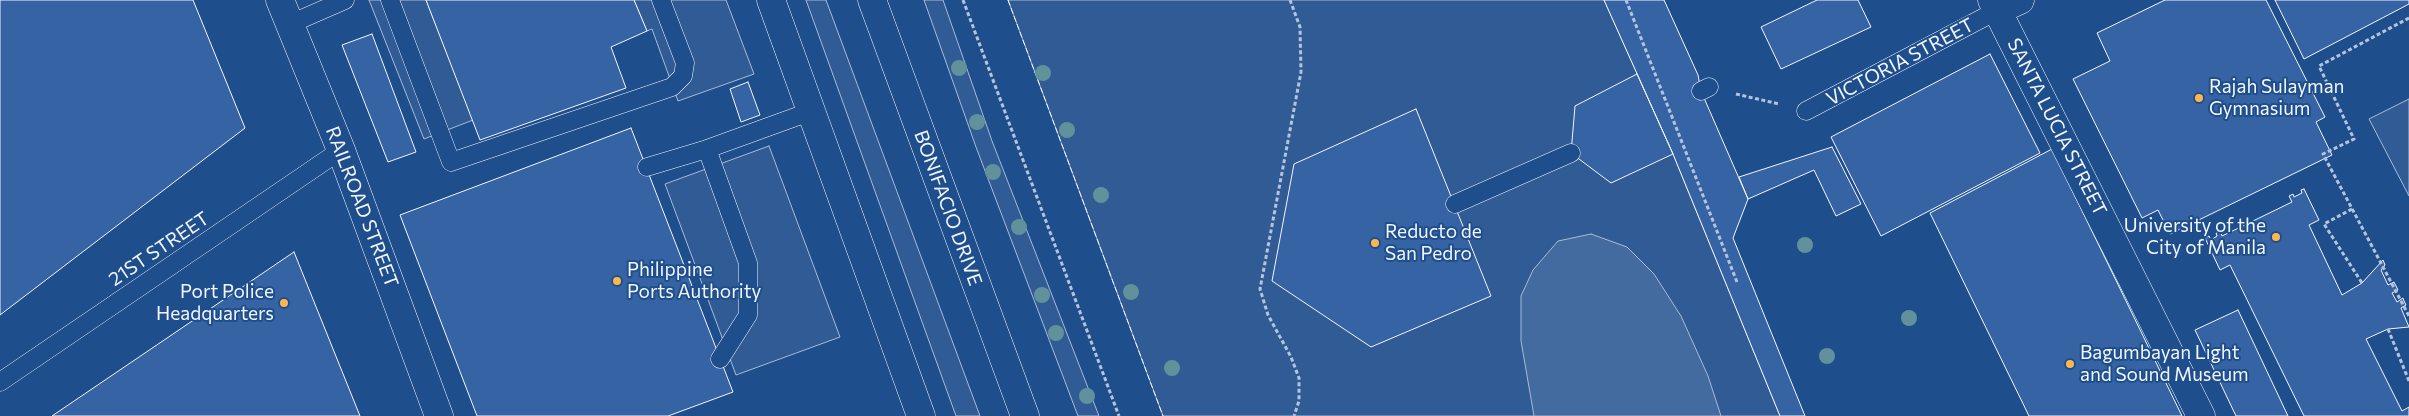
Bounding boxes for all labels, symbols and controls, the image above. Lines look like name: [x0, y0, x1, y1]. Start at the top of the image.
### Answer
street label: VICTORIA STREET: [1822, 13, 1978, 111]
street label: SANTA LUCIA STREET: [2002, 34, 2112, 220]
place label: Rajah Sulayman Gymnasium: [2209, 76, 2344, 120]
marker: Rajah Sulayman Gymnasium: [2193, 92, 2205, 104]
street label: RAILROAD STREET: [321, 123, 403, 291]
street label: BONIFACIO DRIVE: [909, 127, 987, 289]
street label: 21ST STREET: [105, 207, 213, 291]
place label: University of the City of Manila: [2124, 215, 2266, 259]
place label: Reducto de San Pedro: [1385, 221, 1482, 265]
marker: University of the City of Manila: [2270, 231, 2282, 243]
marker: Reducto de San Pedro: [1369, 237, 1381, 249]
place label: Philippine Ports Authority: [627, 259, 761, 303]
marker: Philippine Ports Authority: [611, 275, 623, 287]
place label: Port Police Headquarters: [156, 281, 274, 325]
marker: Port Police Headquarters: [278, 297, 290, 309]
place label: Bagumbayan Light and Sound Museum: [2080, 342, 2249, 386]
marker: Bagumbayan Light and Sound Museum: [2064, 358, 2076, 370]

